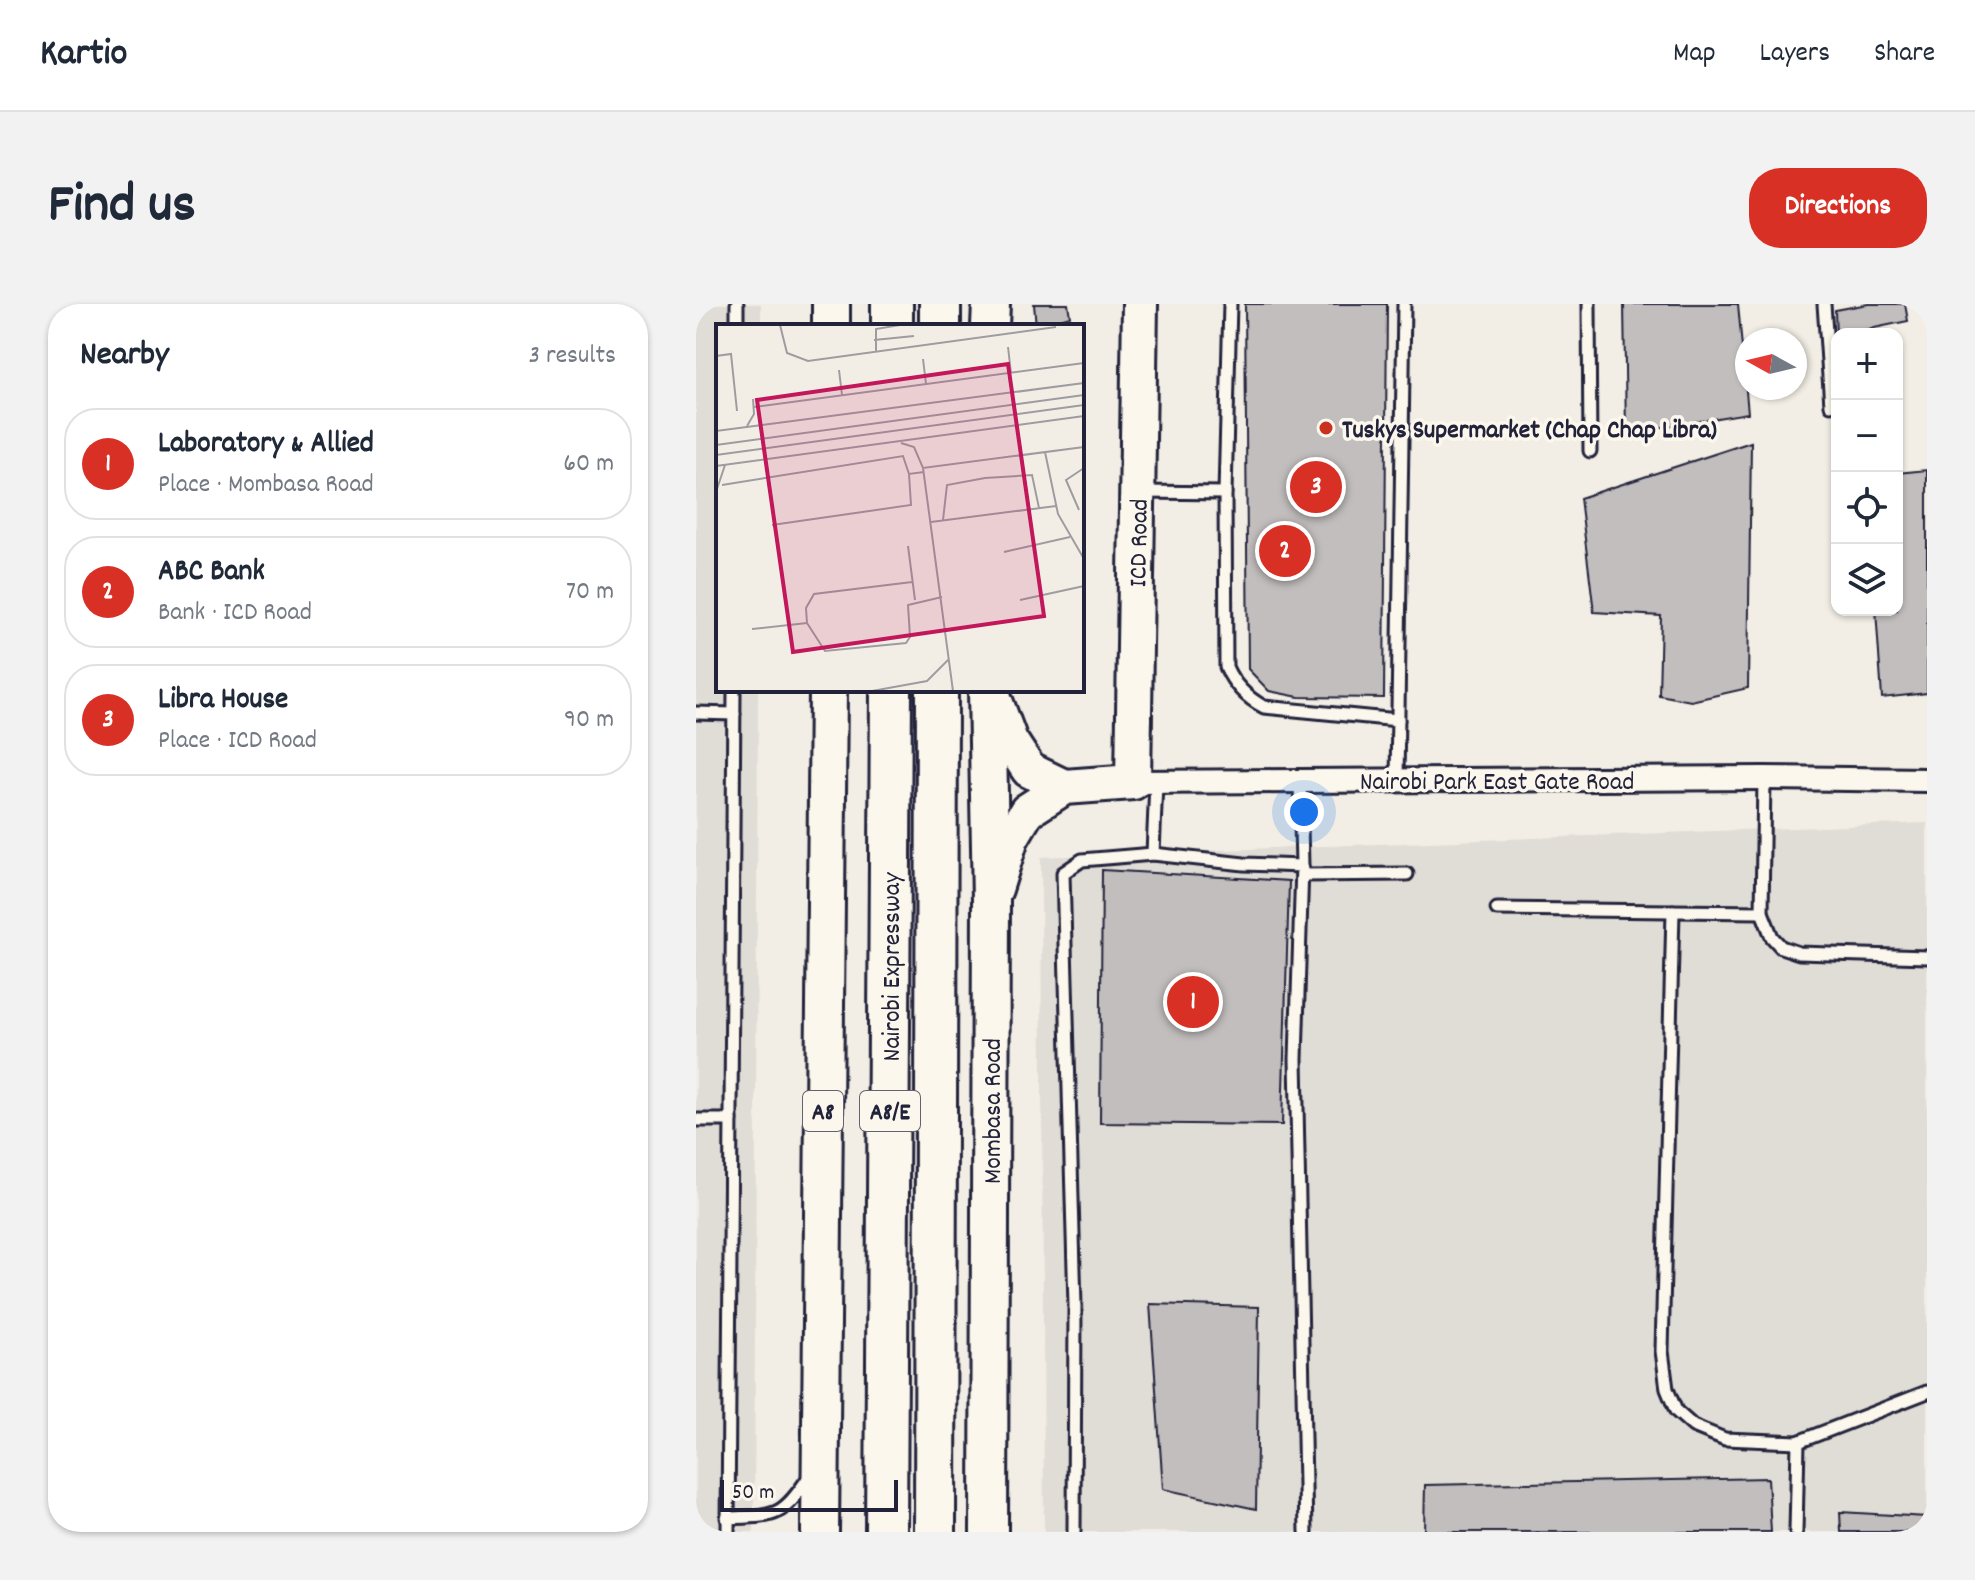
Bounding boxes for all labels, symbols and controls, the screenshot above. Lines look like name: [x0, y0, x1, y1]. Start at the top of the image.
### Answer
text: Kartio: [40, 28, 127, 83]
text: Map: [1673, 35, 1716, 75]
text: Layers: [1760, 35, 1830, 75]
text: Share: [1874, 35, 1935, 75]
text: Find us: [48, 168, 196, 248]
button: Directions: [1749, 168, 1927, 248]
inset map: [716, 324, 1084, 692]
north arrow: [1735, 328, 1807, 400]
map controls: [1831, 328, 1903, 616]
button: +: [1831, 328, 1903, 400]
text: Nearby: [80, 332, 169, 381]
text: 3 results: [529, 338, 616, 375]
button: −: [1831, 400, 1903, 472]
place label: Tuskys Supermarket (Chap Chap Libra): [1342, 413, 1717, 450]
marker: Tuskys Supermarket (Chap Chap Libra): [1317, 419, 1335, 437]
text: Laboratory & Allied: [158, 424, 374, 467]
text: 1: [105, 446, 111, 483]
text: 60 m: [563, 446, 614, 483]
pin: 3: [1290, 457, 1342, 517]
text: Place · Mombasa Road: [158, 467, 374, 504]
button: locate: [1831, 472, 1903, 544]
street label: ICD Road: [1121, 498, 1160, 588]
pin: 2: [1259, 521, 1311, 581]
button: layers: [1831, 544, 1903, 616]
text: ABC Bank: [158, 552, 265, 595]
text: 2: [102, 574, 114, 611]
text: 70 m: [566, 574, 614, 611]
text: Bank · ICD Road: [158, 595, 312, 632]
text: Libra House: [158, 680, 288, 723]
text: 3: [102, 702, 114, 739]
text: 90 m: [564, 702, 614, 739]
text: Place · ICD Road: [158, 723, 317, 760]
street label: Nairobi Park East Gate Road: [1360, 765, 1634, 802]
your location: [1284, 792, 1324, 832]
street label: Nairobi Expressway: [875, 872, 912, 1061]
pin: 1: [1167, 972, 1219, 1032]
street label: Mombasa Road: [976, 1038, 1013, 1184]
road number: A8: [803, 1091, 843, 1131]
road number: A8/E: [860, 1091, 920, 1131]
scale bar: [720, 1476, 898, 1512]
text: 50 m: [732, 1478, 774, 1509]

